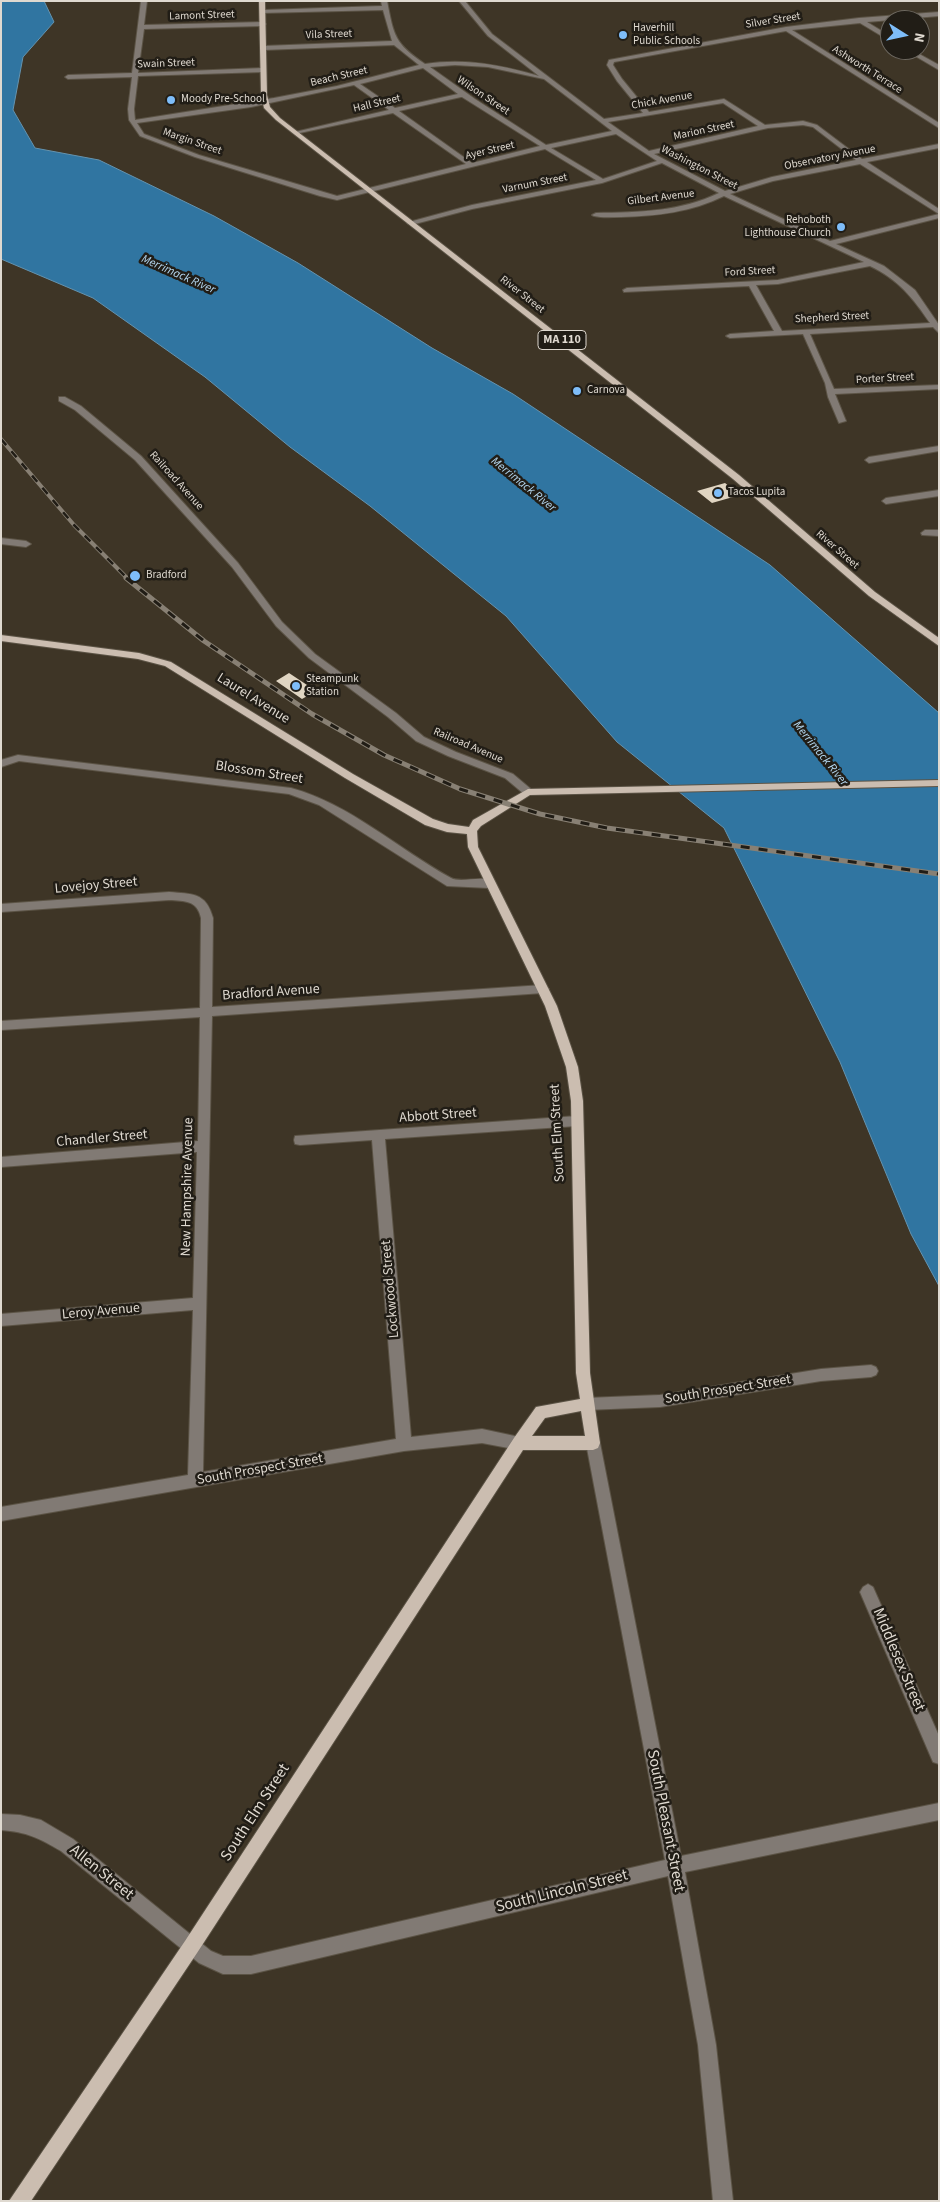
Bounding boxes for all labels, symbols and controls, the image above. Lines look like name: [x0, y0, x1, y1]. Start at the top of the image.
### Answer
street label: Lamont Street: [169, 8, 235, 24]
street label: Silver Street: [745, 10, 801, 32]
north arrow: [880, 10, 930, 60]
place label: Haverhill Public Schools: [633, 22, 700, 48]
street label: Vila Street: [306, 28, 352, 42]
marker: Haverhill Public Schools: [617, 29, 629, 41]
text: N: [908, 31, 929, 44]
street label: Ashworth Terrace: [830, 43, 904, 97]
street label: Swain Street: [137, 56, 195, 72]
street label: Beach Street: [309, 64, 369, 90]
street label: Wilson Street: [454, 74, 512, 118]
street label: Chick Avenue: [631, 89, 693, 113]
street label: Hall Street: [352, 92, 402, 116]
place label: Moody Pre-School: [181, 93, 265, 107]
marker: Moody Pre-School: [165, 94, 177, 106]
street label: Marion Street: [672, 118, 736, 144]
street label: Margin Street: [161, 126, 223, 158]
street label: Ayer Street: [464, 139, 516, 163]
street label: Washington Street: [659, 143, 739, 193]
street label: Observatory Avenue: [783, 143, 877, 173]
street label: Varnum Street: [502, 171, 568, 197]
street label: Gilbert Avenue: [627, 187, 695, 209]
place label: Rehoboth Lighthouse Church: [745, 214, 831, 240]
marker: Rehoboth Lighthouse Church: [835, 221, 847, 233]
water label: Merrimack River: [139, 252, 217, 298]
street label: Ford Street: [724, 264, 776, 280]
street label: River Street: [497, 273, 547, 317]
street label: Shepherd Street: [794, 309, 870, 327]
road number: MA 110: [538, 330, 586, 350]
street label: Porter Street: [856, 371, 914, 387]
place label: Carnova: [587, 384, 625, 398]
marker: Carnova: [571, 385, 583, 397]
street label: Railroad Avenue: [146, 449, 206, 513]
water label: Merrimack River: [488, 454, 558, 516]
place label: Tacos Lupita: [728, 486, 785, 500]
marker: Tacos Lupita: [712, 487, 724, 499]
street label: River Street: [813, 528, 861, 572]
marker: Bradford: [128, 569, 142, 583]
place label: Bradford: [146, 569, 187, 583]
street label: Laurel Avenue: [214, 670, 292, 728]
place label: Steampunk Station: [306, 673, 359, 699]
marker: Steampunk Station: [290, 680, 302, 692]
water label: Merrimack River: [789, 719, 851, 789]
street label: Railroad Avenue: [431, 725, 505, 767]
street label: Blossom Street: [214, 758, 304, 788]
street label: Lovejoy Street: [54, 874, 138, 898]
street label: Bradford Avenue: [222, 981, 320, 1005]
street label: South Elm Street: [547, 1083, 569, 1183]
street label: Abbott Street: [399, 1105, 477, 1127]
street label: New Hampshire Avenue: [178, 1117, 198, 1257]
street label: Chandler Street: [56, 1127, 148, 1151]
street label: Lockwood Street: [378, 1239, 404, 1339]
street label: Leroy Avenue: [61, 1300, 141, 1324]
street label: South Prospect Street: [664, 1372, 792, 1408]
street label: South Prospect Street: [196, 1451, 324, 1489]
street label: Middlesex Street: [868, 1605, 928, 1715]
street label: South Pleasant Street: [642, 1748, 688, 1894]
street label: South Elm Street: [217, 1761, 295, 1865]
street label: Allen Street: [65, 1841, 137, 1905]
street label: South Lincoln Street: [494, 1866, 630, 1918]

